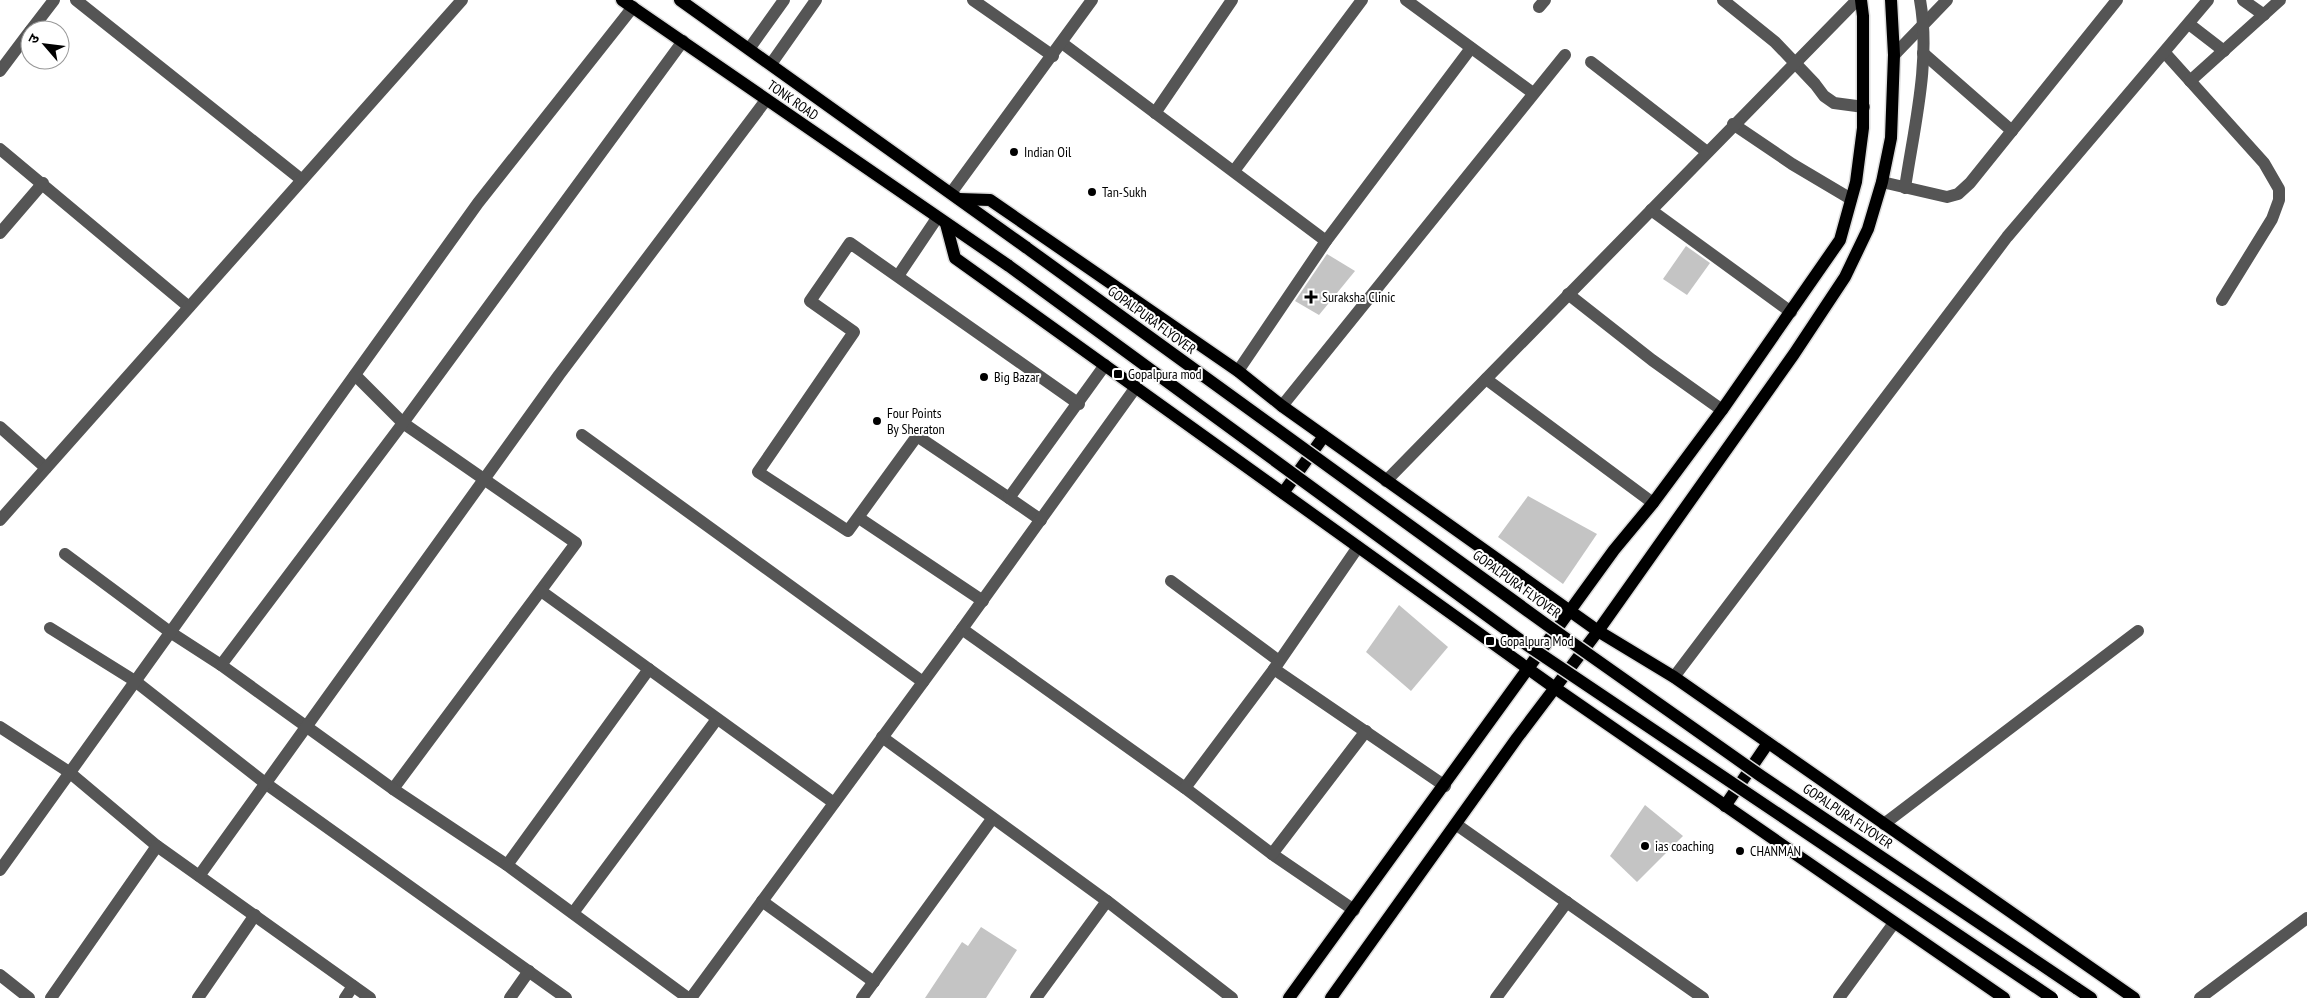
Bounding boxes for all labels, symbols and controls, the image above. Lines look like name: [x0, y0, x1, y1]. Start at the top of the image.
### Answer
north arrow: [20, 20, 70, 70]
text: उ: [24, 30, 44, 47]
street label: TONK ROAD: [764, 76, 822, 124]
place label: Indian Oil: [1024, 143, 1072, 161]
marker: Indian Oil: [1008, 146, 1020, 158]
place label: Tan-Sukh: [1102, 183, 1147, 201]
marker: Tan-Sukh: [1086, 186, 1098, 198]
street label: GOPALPURA FLYOVER: [1104, 282, 1200, 358]
place label: Suraksha Clinic: [1322, 288, 1395, 306]
marker: Suraksha Clinic: [1304, 290, 1318, 304]
place label: Gopalpura mod: [1128, 365, 1202, 383]
place label: Big Bazar: [994, 368, 1039, 386]
marker: Gopalpura mod: [1112, 368, 1124, 380]
marker: Big Bazar: [978, 371, 990, 383]
place label: Four Points By Sheraton: [887, 404, 945, 438]
marker: Four Points By Sheraton: [871, 415, 883, 427]
street label: GOPALPURA FLYOVER: [1469, 546, 1565, 622]
place label: Gopalpura Mod: [1500, 632, 1574, 650]
marker: Gopalpura Mod: [1484, 635, 1496, 647]
street label: GOPALPURA FLYOVER: [1800, 779, 1897, 853]
place label: ias coaching: [1655, 837, 1714, 855]
marker: ias coaching: [1639, 840, 1651, 852]
place label: CHANMAN: [1750, 842, 1801, 860]
marker: CHANMAN: [1734, 845, 1746, 857]

